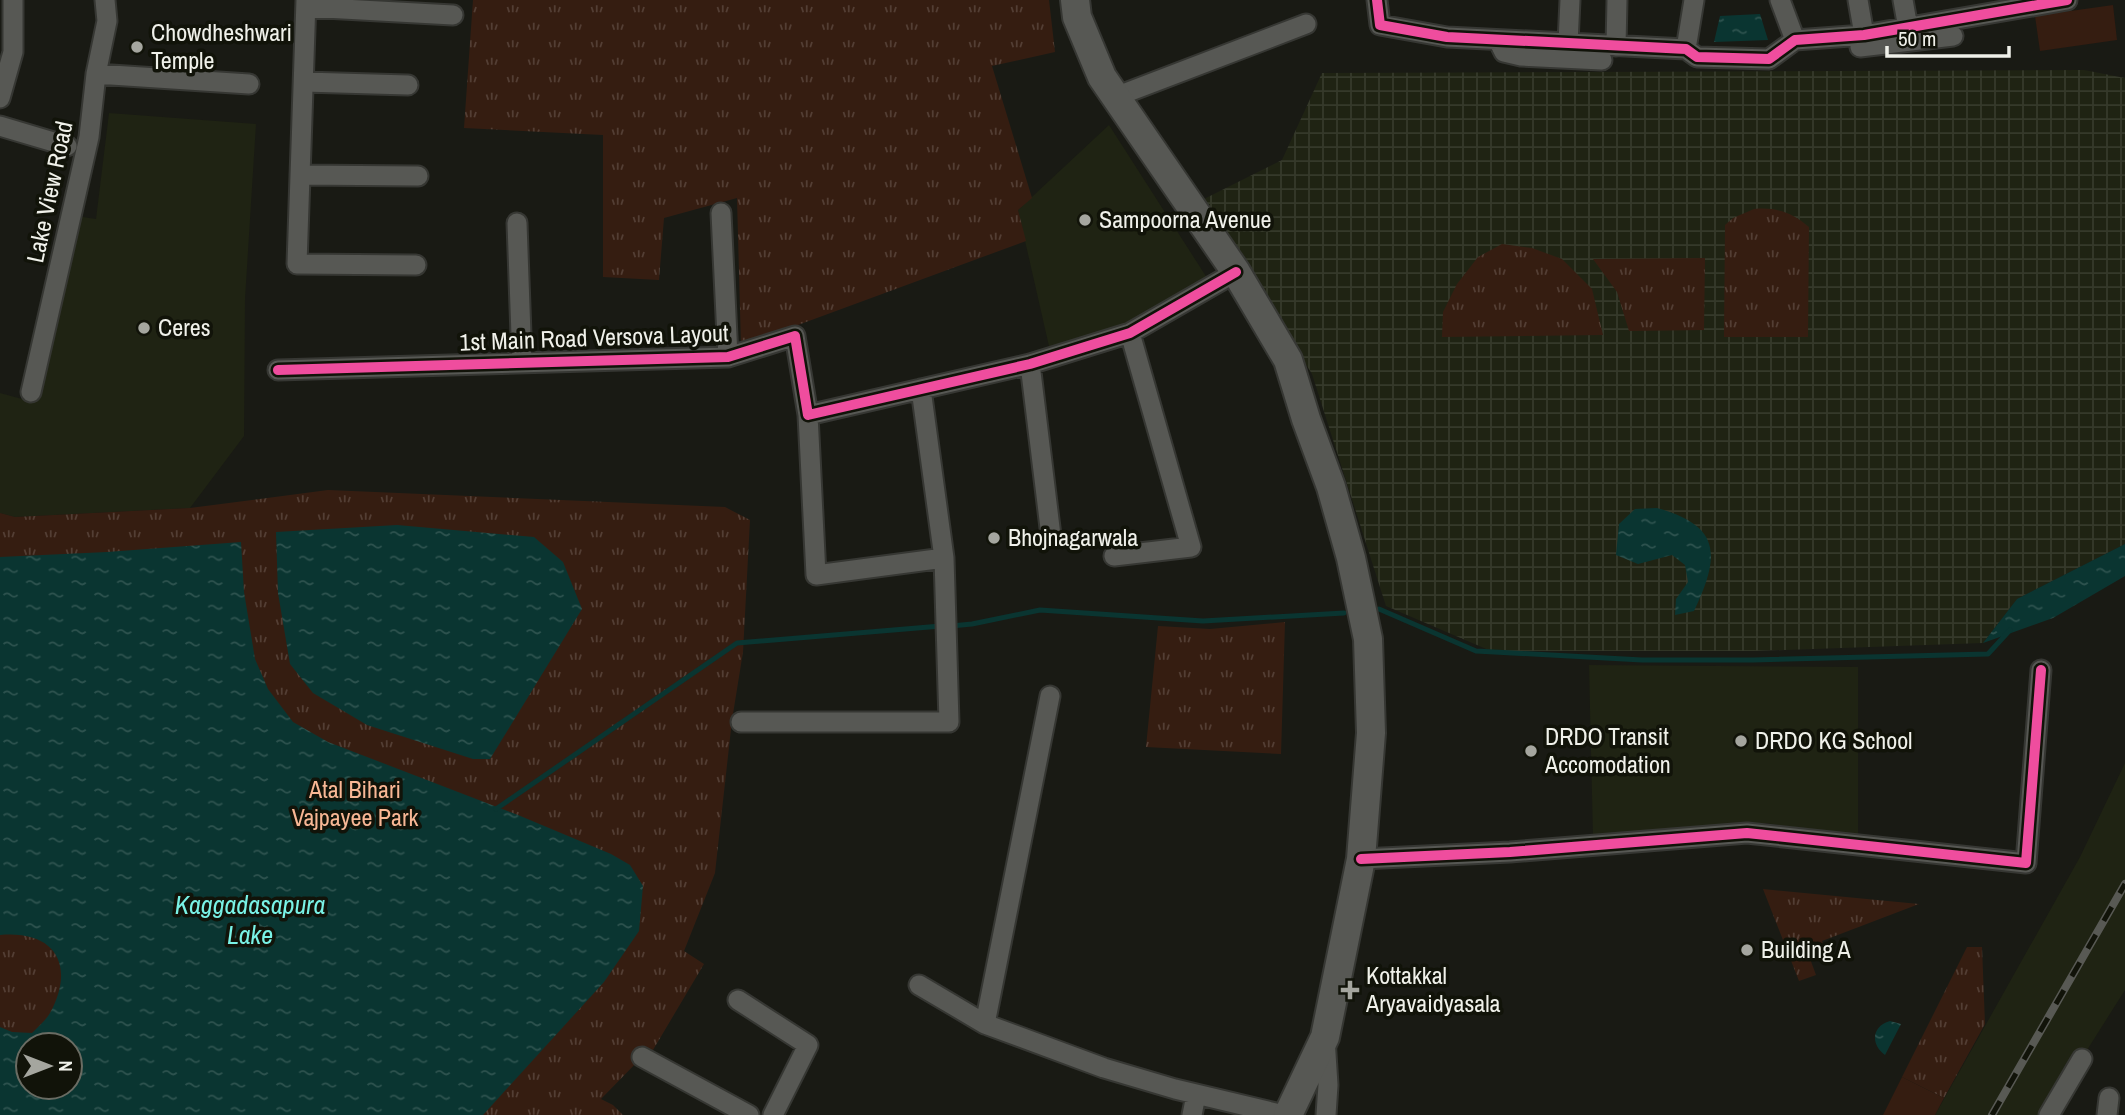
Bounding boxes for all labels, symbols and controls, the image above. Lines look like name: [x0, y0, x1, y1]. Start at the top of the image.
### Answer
scale bar: [1887, 14, 2010, 58]
place label: Chowdheshwari Temple: [151, 16, 292, 76]
text: 50 m: [1898, 24, 1936, 53]
marker: Chowdheshwari Temple: [129, 39, 145, 55]
street label: Lake View Road: [18, 118, 80, 266]
place label: Sampoorna Avenue: [1099, 203, 1272, 235]
marker: Sampoorna Avenue: [1077, 212, 1093, 228]
place label: Ceres: [158, 311, 211, 343]
street label: 1st Main Road Versova Layout: [459, 316, 730, 358]
marker: Ceres: [136, 320, 152, 336]
place label: Bhojnagarwala: [1008, 521, 1138, 553]
marker: Bhojnagarwala: [986, 530, 1002, 546]
place label: DRDO Transit Accomodation: [1544, 720, 1671, 780]
place label: DRDO KG School: [1755, 724, 1913, 756]
marker: DRDO KG School: [1733, 733, 1749, 749]
marker: DRDO Transit Accomodation: [1523, 743, 1539, 759]
park label: Atal Bihari Vajpayee Park: [292, 773, 418, 833]
water label: Kaggadasapura Lake: [175, 887, 325, 952]
place label: Building A: [1761, 933, 1852, 965]
marker: Building A: [1739, 942, 1755, 958]
place label: Kottakkal Aryavaidyasala: [1365, 959, 1501, 1019]
marker: Kottakkal Aryavaidyasala: [1340, 980, 1360, 1000]
north arrow: [14, 1031, 84, 1101]
text: N: [53, 1060, 79, 1072]

